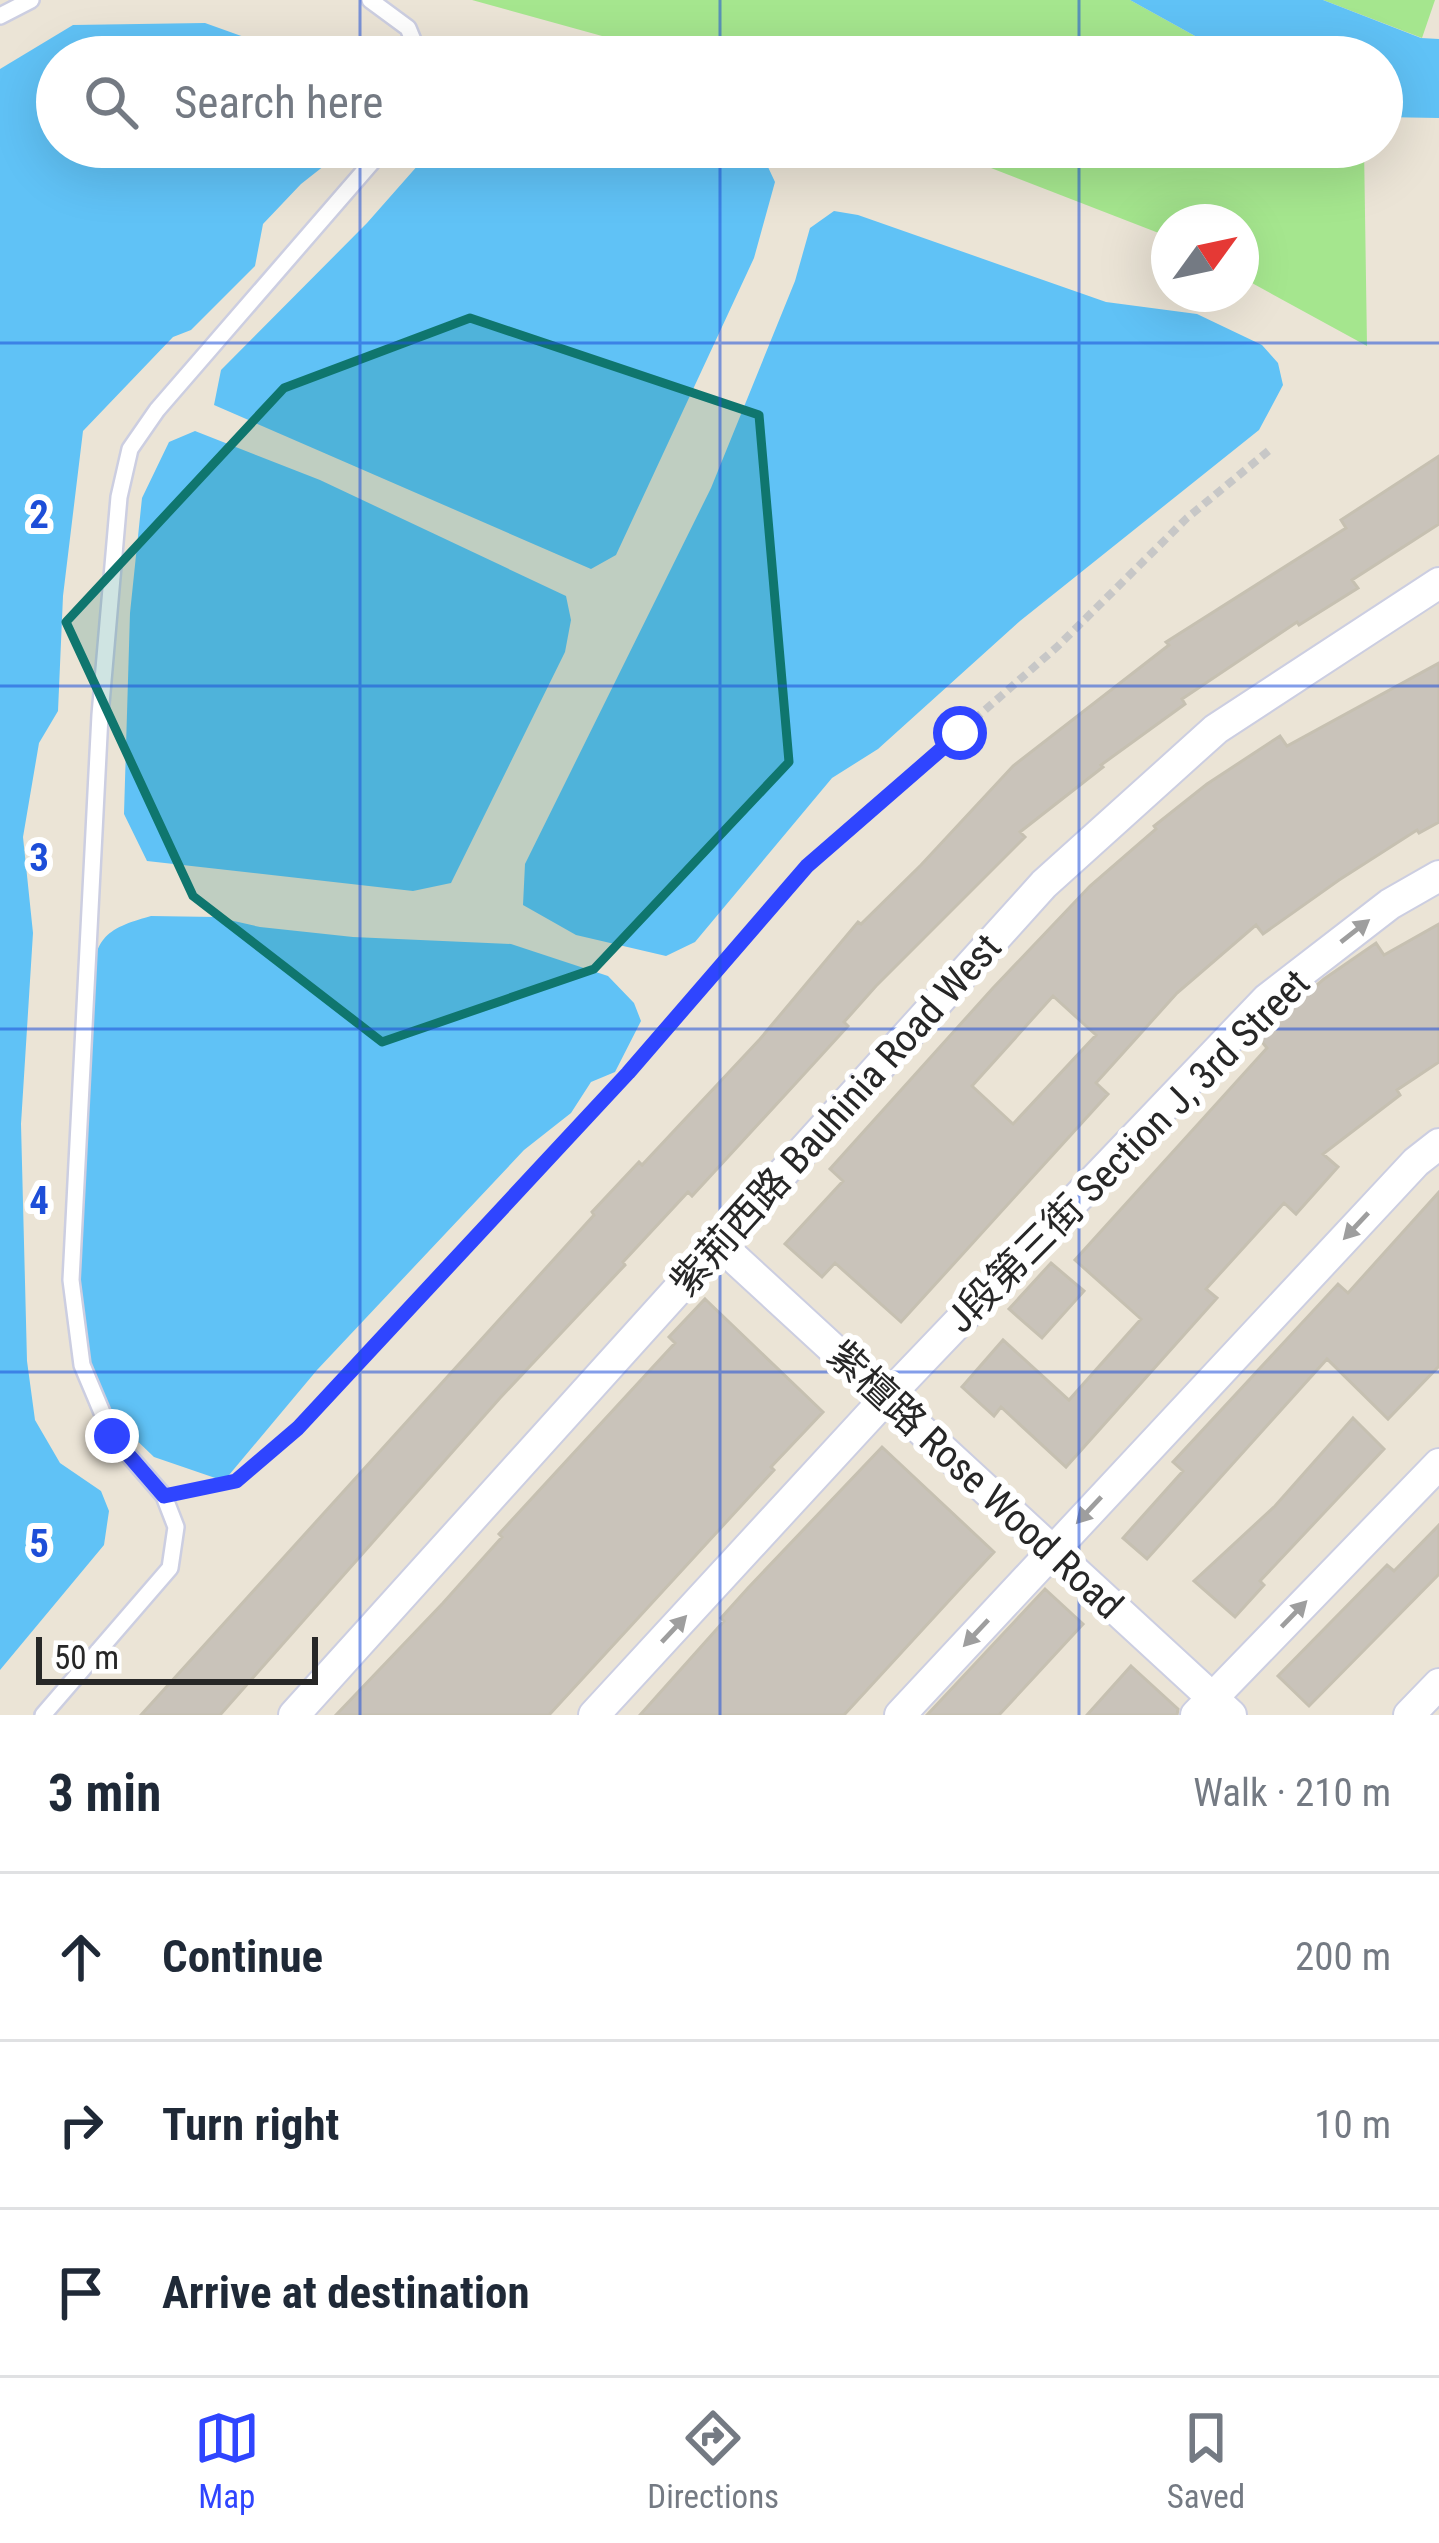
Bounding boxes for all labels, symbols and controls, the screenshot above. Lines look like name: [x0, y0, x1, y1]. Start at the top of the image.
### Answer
search box: [36, 36, 1403, 168]
icon: search: [78, 69, 144, 135]
text: Search here: [174, 76, 383, 129]
north arrow: [1151, 204, 1259, 312]
text: 2: [29, 492, 49, 538]
route start: [933, 706, 987, 760]
text: 3: [29, 835, 49, 881]
one-way arrow: [1340, 919, 1371, 944]
street label: 紫荊西路 Bauhinia Road West: [661, 925, 1011, 1305]
street label: J段第三街 Section J, 3rd Street: [937, 960, 1319, 1342]
text: 4: [29, 1178, 49, 1224]
one-way arrow: [1343, 1211, 1370, 1240]
street label: 紫檀路 Rose Wood Road: [818, 1332, 1132, 1628]
route end: [85, 1409, 139, 1463]
one-way arrow: [1076, 1495, 1103, 1524]
text: 5: [29, 1521, 49, 1567]
one-way arrow: [1279, 1600, 1307, 1629]
one-way arrow: [659, 1614, 687, 1643]
one-way arrow: [962, 1618, 990, 1647]
scale bar: [36, 1631, 318, 1684]
text: 50 m: [54, 1638, 119, 1677]
text: 3 min: [48, 1764, 161, 1823]
text: Walk · 210 m: [1193, 1770, 1391, 1816]
icon: ahead: [48, 1924, 114, 1990]
text: Continue: [162, 1930, 323, 1983]
text: 200 m: [1295, 1934, 1391, 1980]
icon: right: [48, 2092, 114, 2158]
text: Turn right: [162, 2098, 339, 2151]
text: 10 m: [1314, 2102, 1391, 2148]
icon: arrive: [48, 2260, 114, 2326]
text: Arrive at destination: [162, 2266, 530, 2319]
tab: Map: [194, 2405, 260, 2516]
tab: Directions: [647, 2405, 779, 2516]
tab: Saved: [1167, 2405, 1245, 2516]

